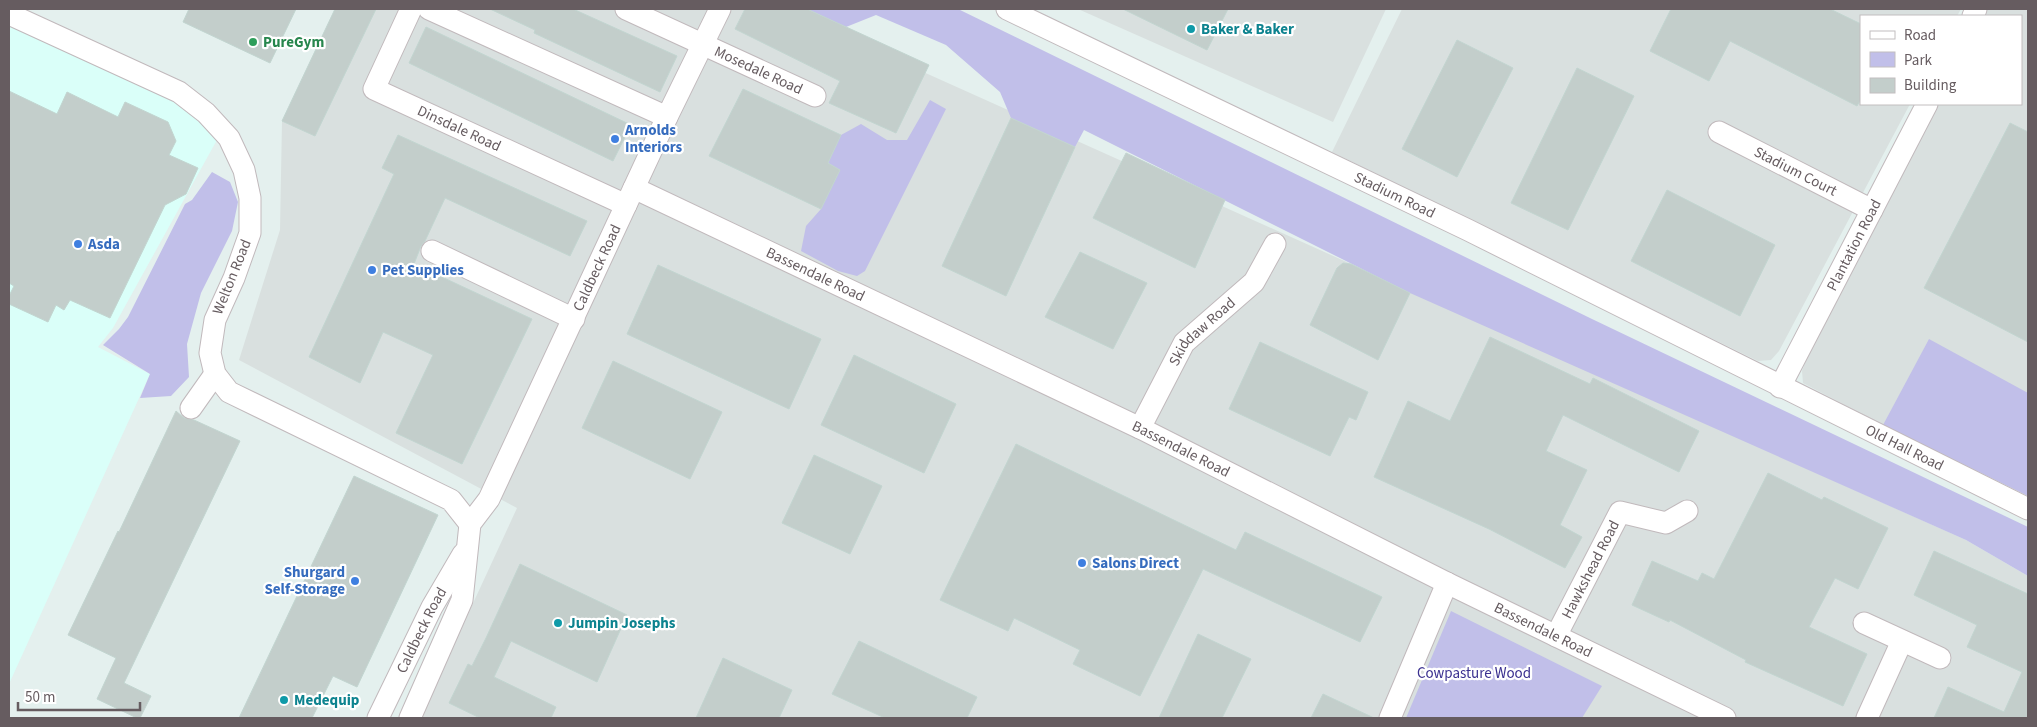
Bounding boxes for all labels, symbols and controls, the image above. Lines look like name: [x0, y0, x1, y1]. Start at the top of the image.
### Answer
legend: [1860, 15, 2022, 105]
place label: Baker & Baker: [1201, 19, 1294, 40]
marker: Baker & Baker: [1185, 23, 1197, 35]
text: Road: [1904, 25, 1936, 46]
place label: PureGym: [263, 32, 324, 53]
marker: PureGym: [247, 36, 259, 48]
street label: Mosedale Road: [711, 41, 806, 99]
text: Park: [1904, 50, 1933, 71]
text: Building: [1904, 75, 1957, 96]
street label: Dinsdale Road: [414, 100, 504, 157]
place label: Arnolds Interiors: [624, 120, 683, 158]
marker: Arnolds Interiors: [609, 133, 621, 145]
street label: Stadium Court: [1750, 141, 1841, 201]
street label: Stadium Road: [1351, 166, 1439, 223]
street label: Plantation Road: [1821, 196, 1886, 294]
street label: Caldbeck Road: [568, 221, 626, 314]
place label: Asda: [87, 234, 120, 255]
street label: Welton Road: [207, 236, 257, 318]
marker: Asda: [72, 238, 84, 250]
street label: Bassendale Road: [763, 242, 868, 307]
place label: Pet Supplies: [382, 260, 464, 281]
marker: Pet Supplies: [366, 264, 378, 276]
street label: Skiddaw Road: [1163, 292, 1240, 370]
street label: Bassendale Road: [1129, 415, 1234, 482]
street label: Old Hall Road: [1862, 419, 1947, 476]
street label: Hawkshead Road: [1556, 516, 1625, 622]
place label: Salons Direct: [1092, 553, 1179, 574]
marker: Salons Direct: [1076, 557, 1088, 569]
place label: Shurgard Self-Storage: [265, 562, 345, 600]
marker: Shurgard Self-Storage: [349, 575, 361, 587]
street label: Caldbeck Road: [391, 583, 452, 677]
street label: Bassendale Road: [1491, 597, 1596, 663]
place label: Jumpin Josephs: [568, 613, 676, 634]
marker: Jumpin Josephs: [552, 617, 564, 629]
park label: Cowpasture Wood: [1417, 663, 1531, 684]
scale bar: [18, 680, 140, 712]
text: 50 m: [25, 687, 55, 708]
place label: Medequip: [294, 690, 360, 711]
marker: Medequip: [278, 694, 290, 706]

